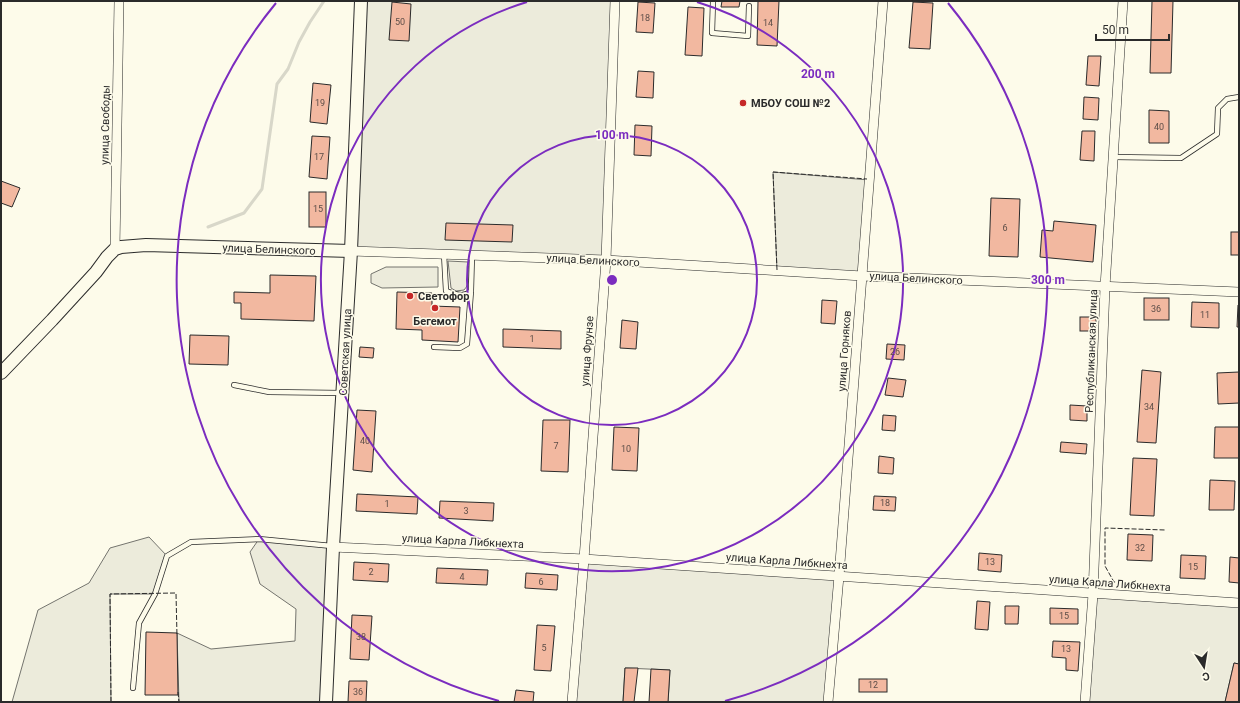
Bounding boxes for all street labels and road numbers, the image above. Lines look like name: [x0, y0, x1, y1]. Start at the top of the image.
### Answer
street label: улица Свободы: [98, 85, 113, 165]
street label: улица Белинского: [222, 241, 316, 258]
street label: улица Белинского: [546, 252, 640, 269]
street label: улица Белинского: [869, 270, 963, 287]
street label: Республиканская улица: [1083, 289, 1100, 413]
street label: Советская улица: [337, 308, 354, 396]
street label: улица Горняков: [835, 310, 854, 392]
street label: улица Фрунзе: [579, 315, 596, 387]
street label: улица Карла Либкнехта: [402, 532, 524, 551]
street label: улица Карла Либкнехта: [726, 551, 848, 572]
street label: улица Карла Либкнехта: [1049, 573, 1171, 594]

